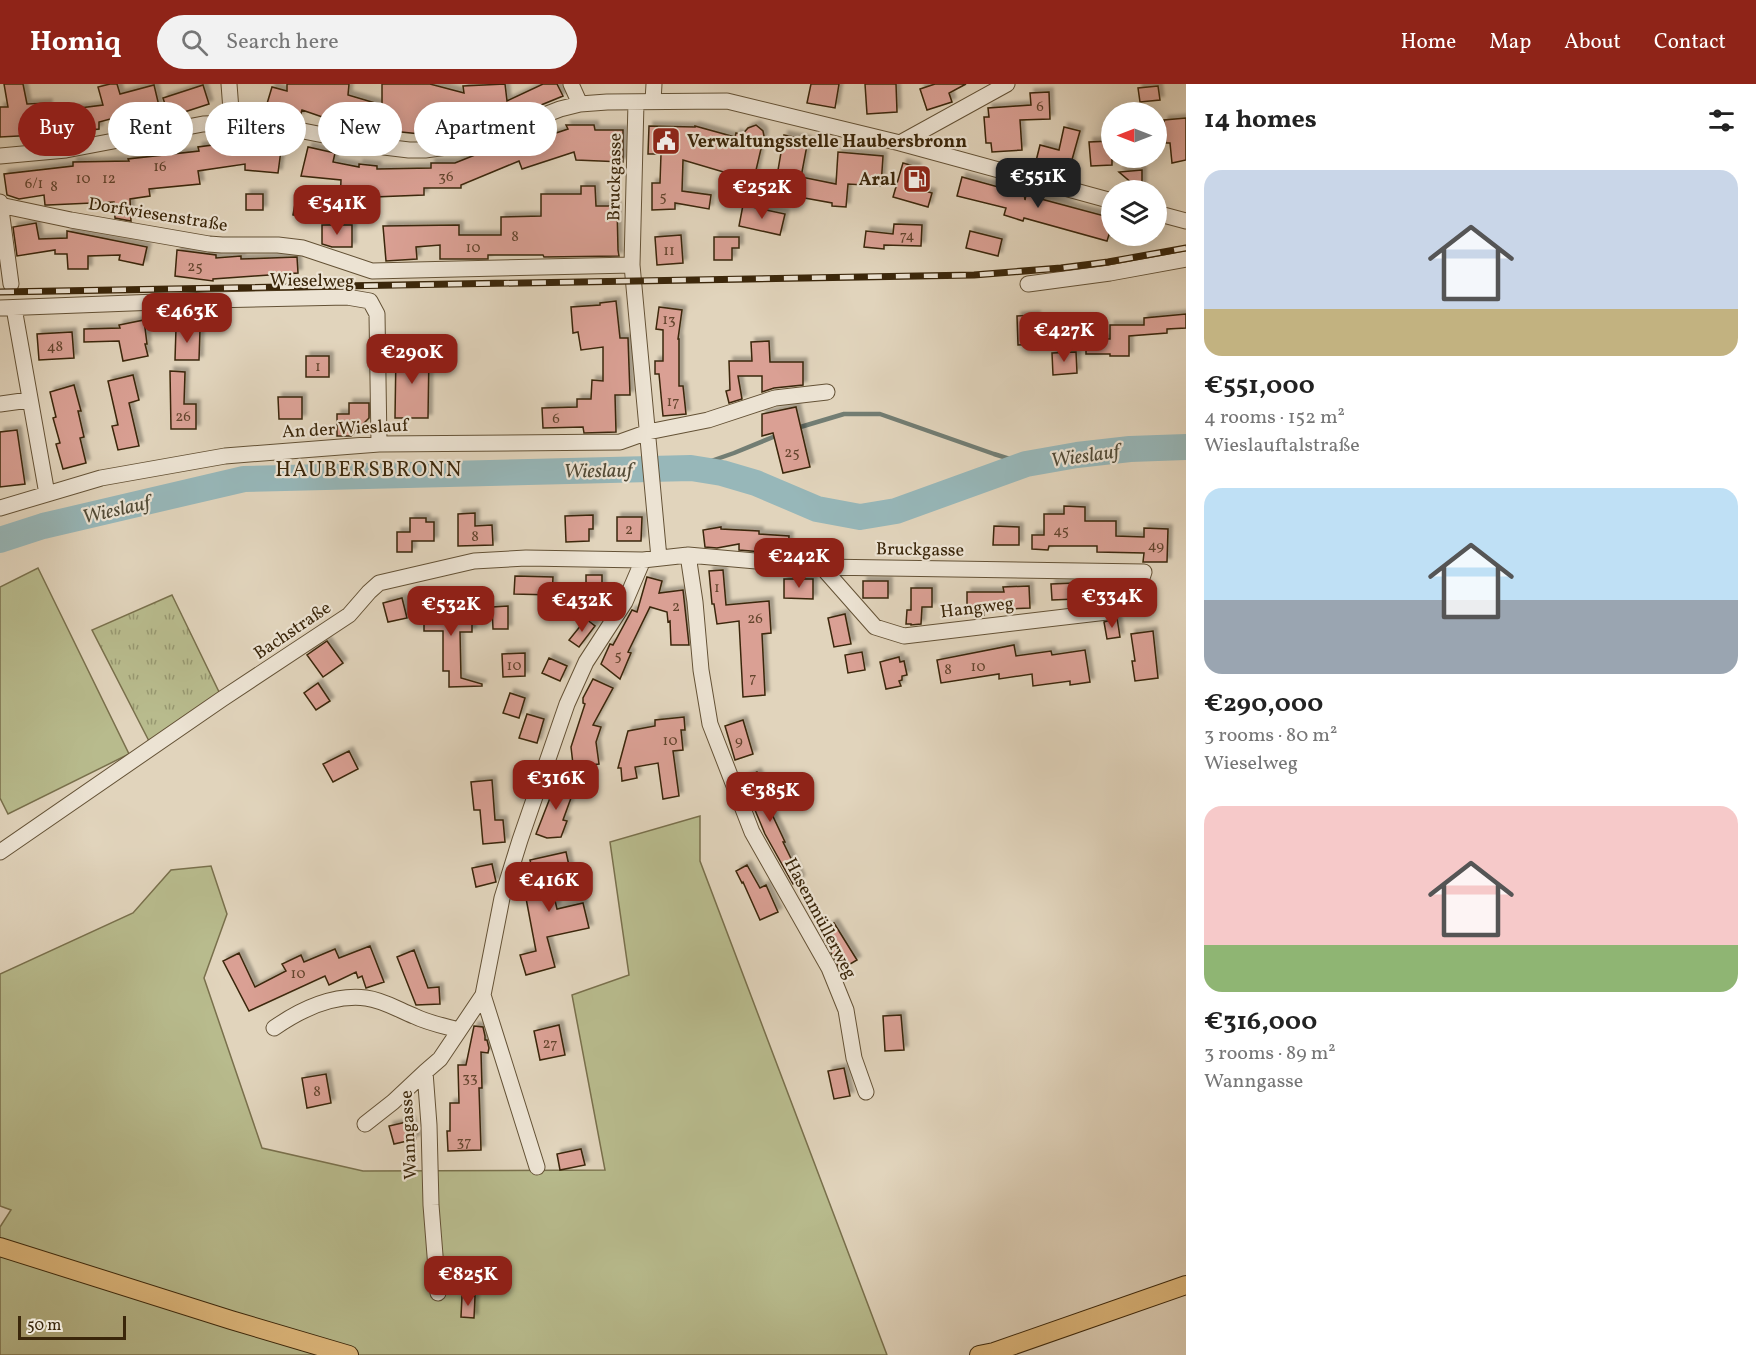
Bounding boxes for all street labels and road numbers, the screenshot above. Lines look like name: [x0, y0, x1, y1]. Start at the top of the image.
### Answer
street label: Bruckgasse: [602, 133, 629, 221]
street label: Dorfwiesenstraße: [86, 192, 229, 239]
street label: Wieselweg: [269, 268, 354, 295]
street label: An der Wieslauf: [281, 414, 411, 445]
street label: Bruckgasse: [876, 537, 964, 564]
street label: Hangweg: [939, 592, 1015, 625]
street label: Bachstraße: [249, 596, 336, 666]
street label: Hasenmüllerweg: [777, 854, 862, 984]
street label: Wanngasse: [395, 1090, 424, 1180]

